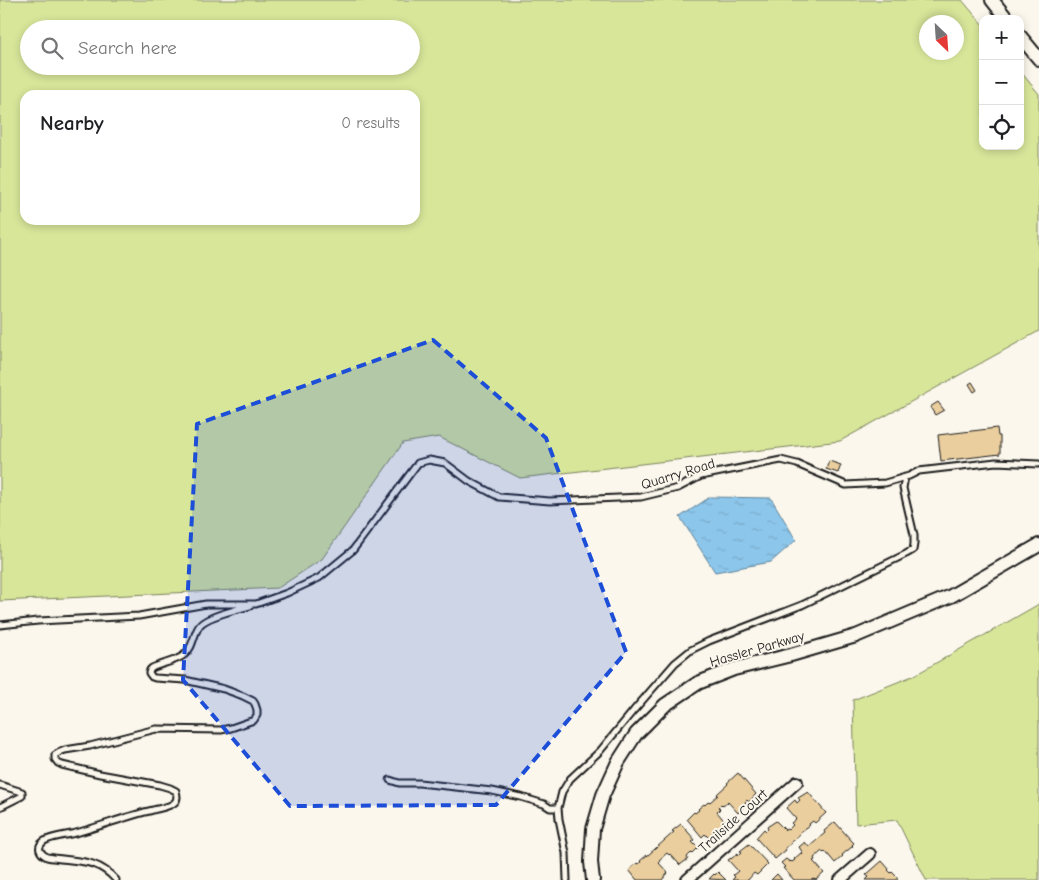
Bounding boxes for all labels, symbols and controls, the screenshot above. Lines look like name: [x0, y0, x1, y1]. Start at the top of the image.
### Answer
north arrow: [919, 15, 964, 60]
map controls: [979, 15, 1024, 150]
button: +: [979, 15, 1024, 60]
search box: [20, 20, 420, 75]
icon: search: [38, 34, 66, 62]
text: Search here: [78, 37, 177, 59]
button: −: [979, 60, 1024, 105]
button: locate: [979, 105, 1024, 150]
text: Nearby: [40, 111, 104, 135]
text: 0 results: [341, 114, 400, 132]
street label: Quarry Road: [639, 455, 717, 493]
street label: Hassler Parkway: [708, 627, 807, 671]
street label: Trailside Court: [695, 785, 772, 856]

